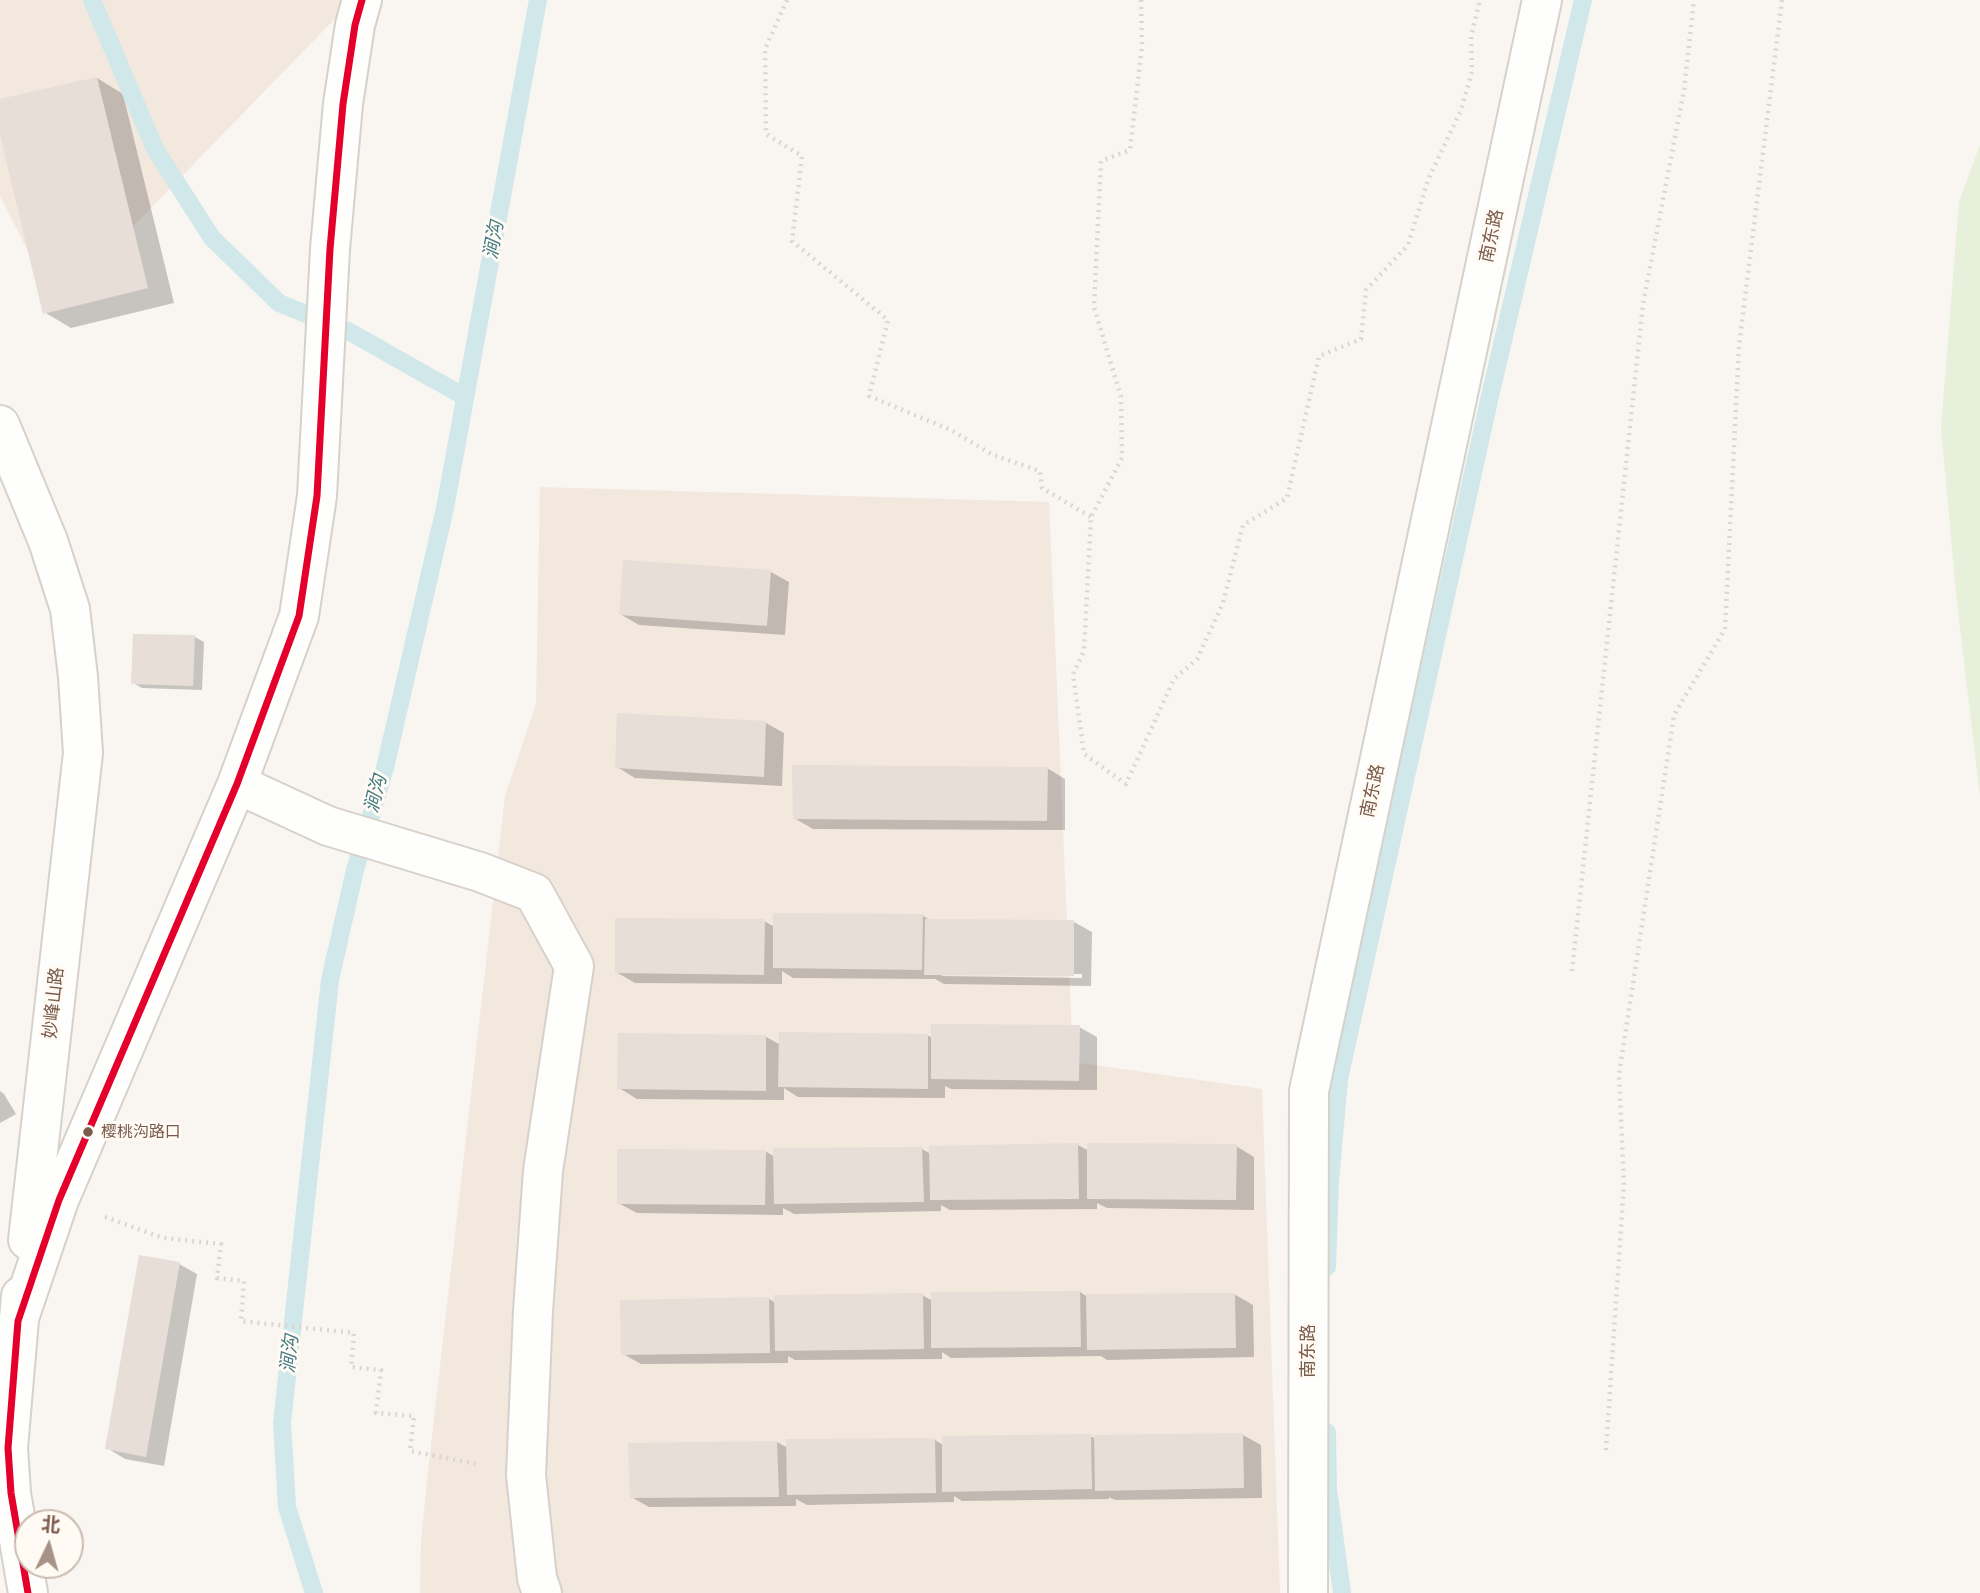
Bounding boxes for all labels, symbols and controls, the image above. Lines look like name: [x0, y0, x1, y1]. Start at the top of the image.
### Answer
street label: 南东路: [1476, 207, 1508, 265]
water label: 涧沟: [479, 219, 509, 261]
street label: 南东路: [1357, 762, 1389, 820]
water label: 涧沟: [360, 773, 392, 815]
street label: 妙峰山路: [39, 966, 69, 1040]
place label: 樱桃沟路口: [101, 1122, 181, 1142]
marker: 樱桃沟路口: [81, 1125, 95, 1139]
street label: 南东路: [1298, 1324, 1320, 1378]
water label: 涧沟: [277, 1334, 303, 1374]
north arrow: [14, 1509, 84, 1579]
text: 北: [40, 1512, 61, 1537]

